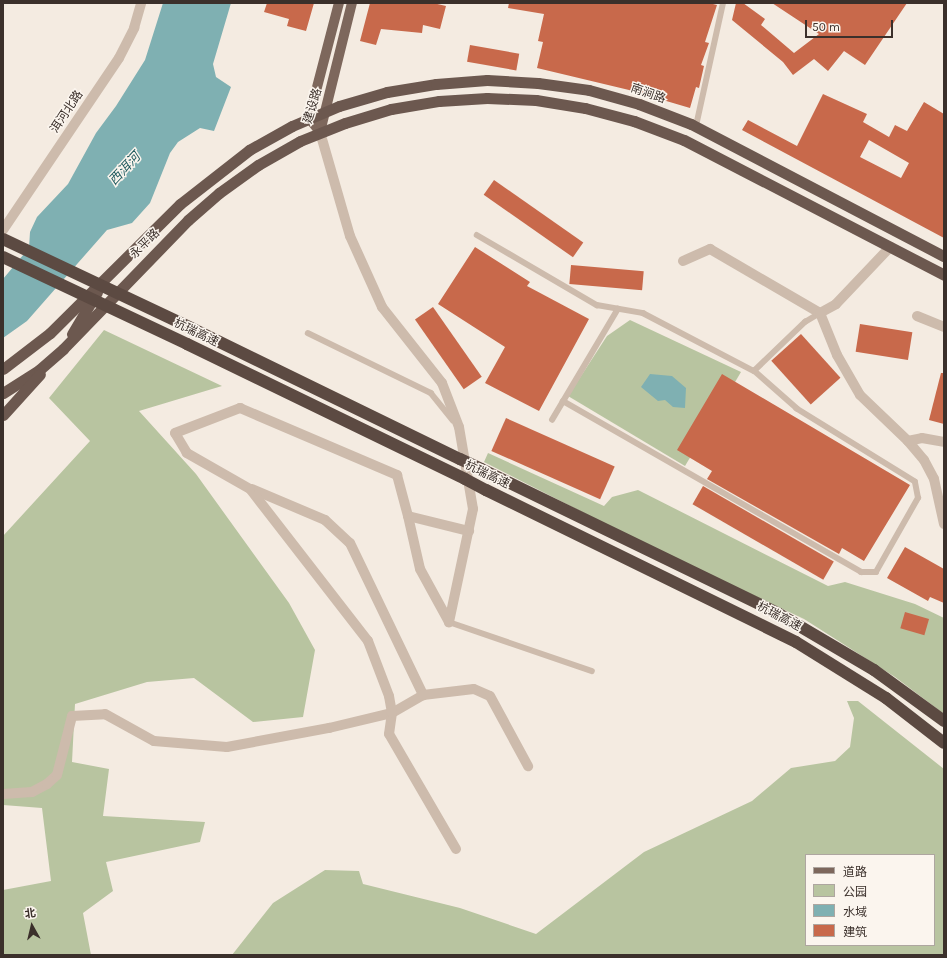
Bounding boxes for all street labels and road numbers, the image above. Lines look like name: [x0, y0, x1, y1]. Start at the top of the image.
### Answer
street label: 南涧路: [629, 81, 667, 107]
street label: 建设路: [301, 87, 325, 125]
street label: 洱河北路: [48, 88, 86, 136]
street label: 永平路: [127, 226, 163, 262]
street label: 杭瑞高速: [171, 316, 221, 350]
street label: 杭瑞高速: [462, 458, 512, 492]
street label: 杭瑞高速: [754, 599, 804, 635]

